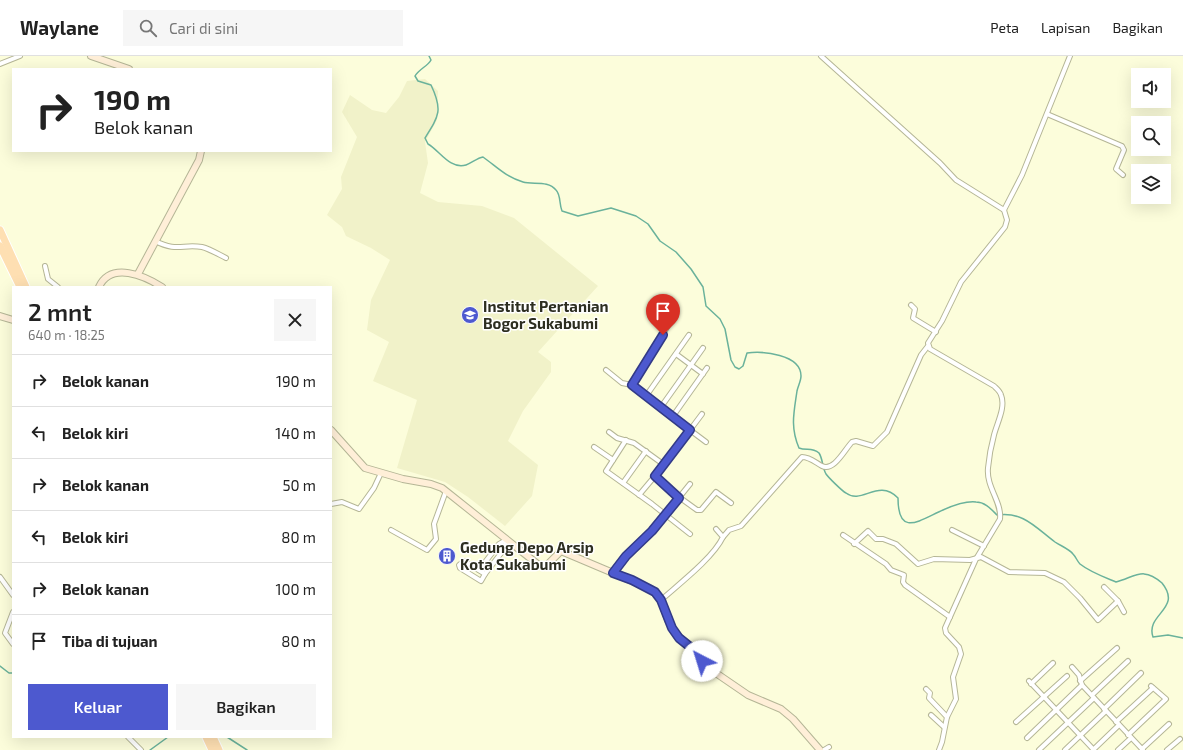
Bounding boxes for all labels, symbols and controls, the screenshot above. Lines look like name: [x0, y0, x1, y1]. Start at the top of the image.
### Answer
search box: [123, 10, 403, 46]
text: Waylane: [20, 16, 99, 39]
icon: search: [137, 17, 159, 39]
text: Cari di sini: [169, 19, 238, 37]
text: Peta: [990, 19, 1019, 36]
text: Lapisan: [1041, 19, 1090, 36]
text: Bagikan: [1112, 19, 1163, 36]
map controls: [1131, 68, 1171, 204]
button: sound: [1131, 68, 1171, 108]
text: 190 m: [94, 82, 171, 116]
icon: right: [28, 84, 80, 136]
text: Belok kanan: [94, 116, 193, 138]
button: search: [1131, 116, 1171, 156]
button: layers: [1131, 164, 1171, 204]
pin: [646, 294, 680, 335]
text: 2 mnt: [28, 297, 92, 326]
place label: Institut Pertanian Bogor Sukabumi: [483, 297, 609, 332]
button: close: [274, 299, 316, 341]
icon: arrive: [652, 300, 674, 322]
school or university icon: Institut Pertanian Bogor Sukabumi: [460, 305, 480, 325]
text: 640 m · 18:25: [28, 327, 105, 343]
icon: right: [28, 370, 50, 392]
text: Belok kanan: [62, 372, 149, 390]
text: 190 m: [276, 372, 316, 390]
icon: left: [28, 422, 50, 444]
text: Belok kiri: [62, 424, 128, 442]
text: 140 m: [275, 424, 316, 442]
icon: right: [28, 474, 50, 496]
text: Belok kanan: [62, 476, 149, 494]
text: 50 m: [282, 476, 316, 494]
icon: left: [28, 526, 50, 548]
text: Belok kiri: [62, 528, 128, 546]
text: 80 m: [281, 528, 316, 546]
place label: Gedung Depo Arsip Kota Sukabumi: [460, 538, 594, 573]
building icon: Gedung Depo Arsip Kota Sukabumi: [437, 546, 457, 566]
icon: right: [28, 578, 50, 600]
text: Belok kanan: [62, 580, 149, 598]
text: 100 m: [275, 580, 316, 598]
icon: arrive: [28, 630, 50, 652]
text: Tiba di tujuan: [62, 632, 158, 650]
text: 80 m: [281, 632, 316, 650]
position arrow: [681, 640, 723, 682]
button: Keluar: [28, 684, 168, 730]
button: Bagikan: [176, 684, 316, 730]

